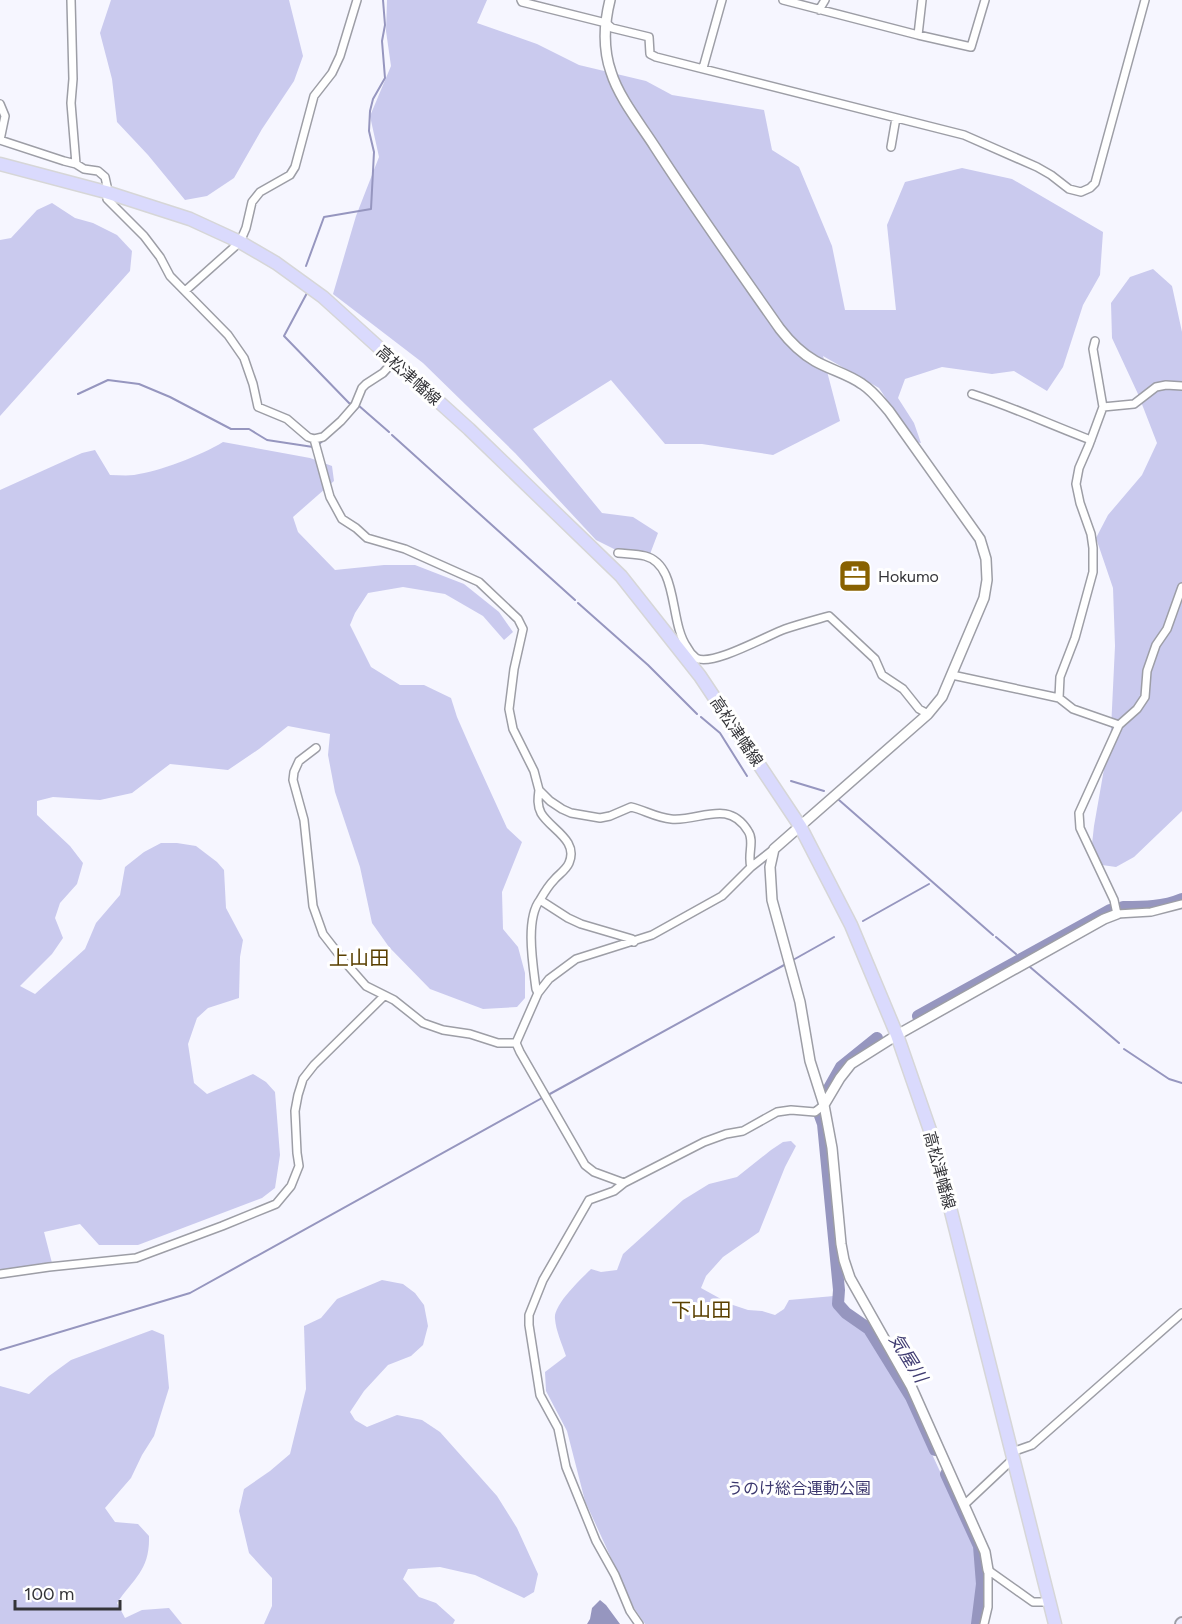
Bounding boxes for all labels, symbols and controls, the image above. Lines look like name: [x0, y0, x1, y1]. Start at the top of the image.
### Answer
street label: 高松津幡線: [373, 342, 445, 409]
office icon: Hokumo: [837, 558, 873, 594]
place label: Hokumo: [878, 567, 939, 586]
street label: 高松津幡線: [706, 693, 767, 770]
district label: 上山田: [329, 946, 389, 970]
street label: 高松津幡線: [920, 1129, 959, 1211]
district label: 下山田: [671, 1298, 731, 1322]
water label: 気屋川: [884, 1329, 933, 1388]
park label: うのけ総合運動公園: [727, 1479, 871, 1498]
scale bar: [15, 1573, 120, 1611]
text: 100 m: [24, 1583, 74, 1605]

